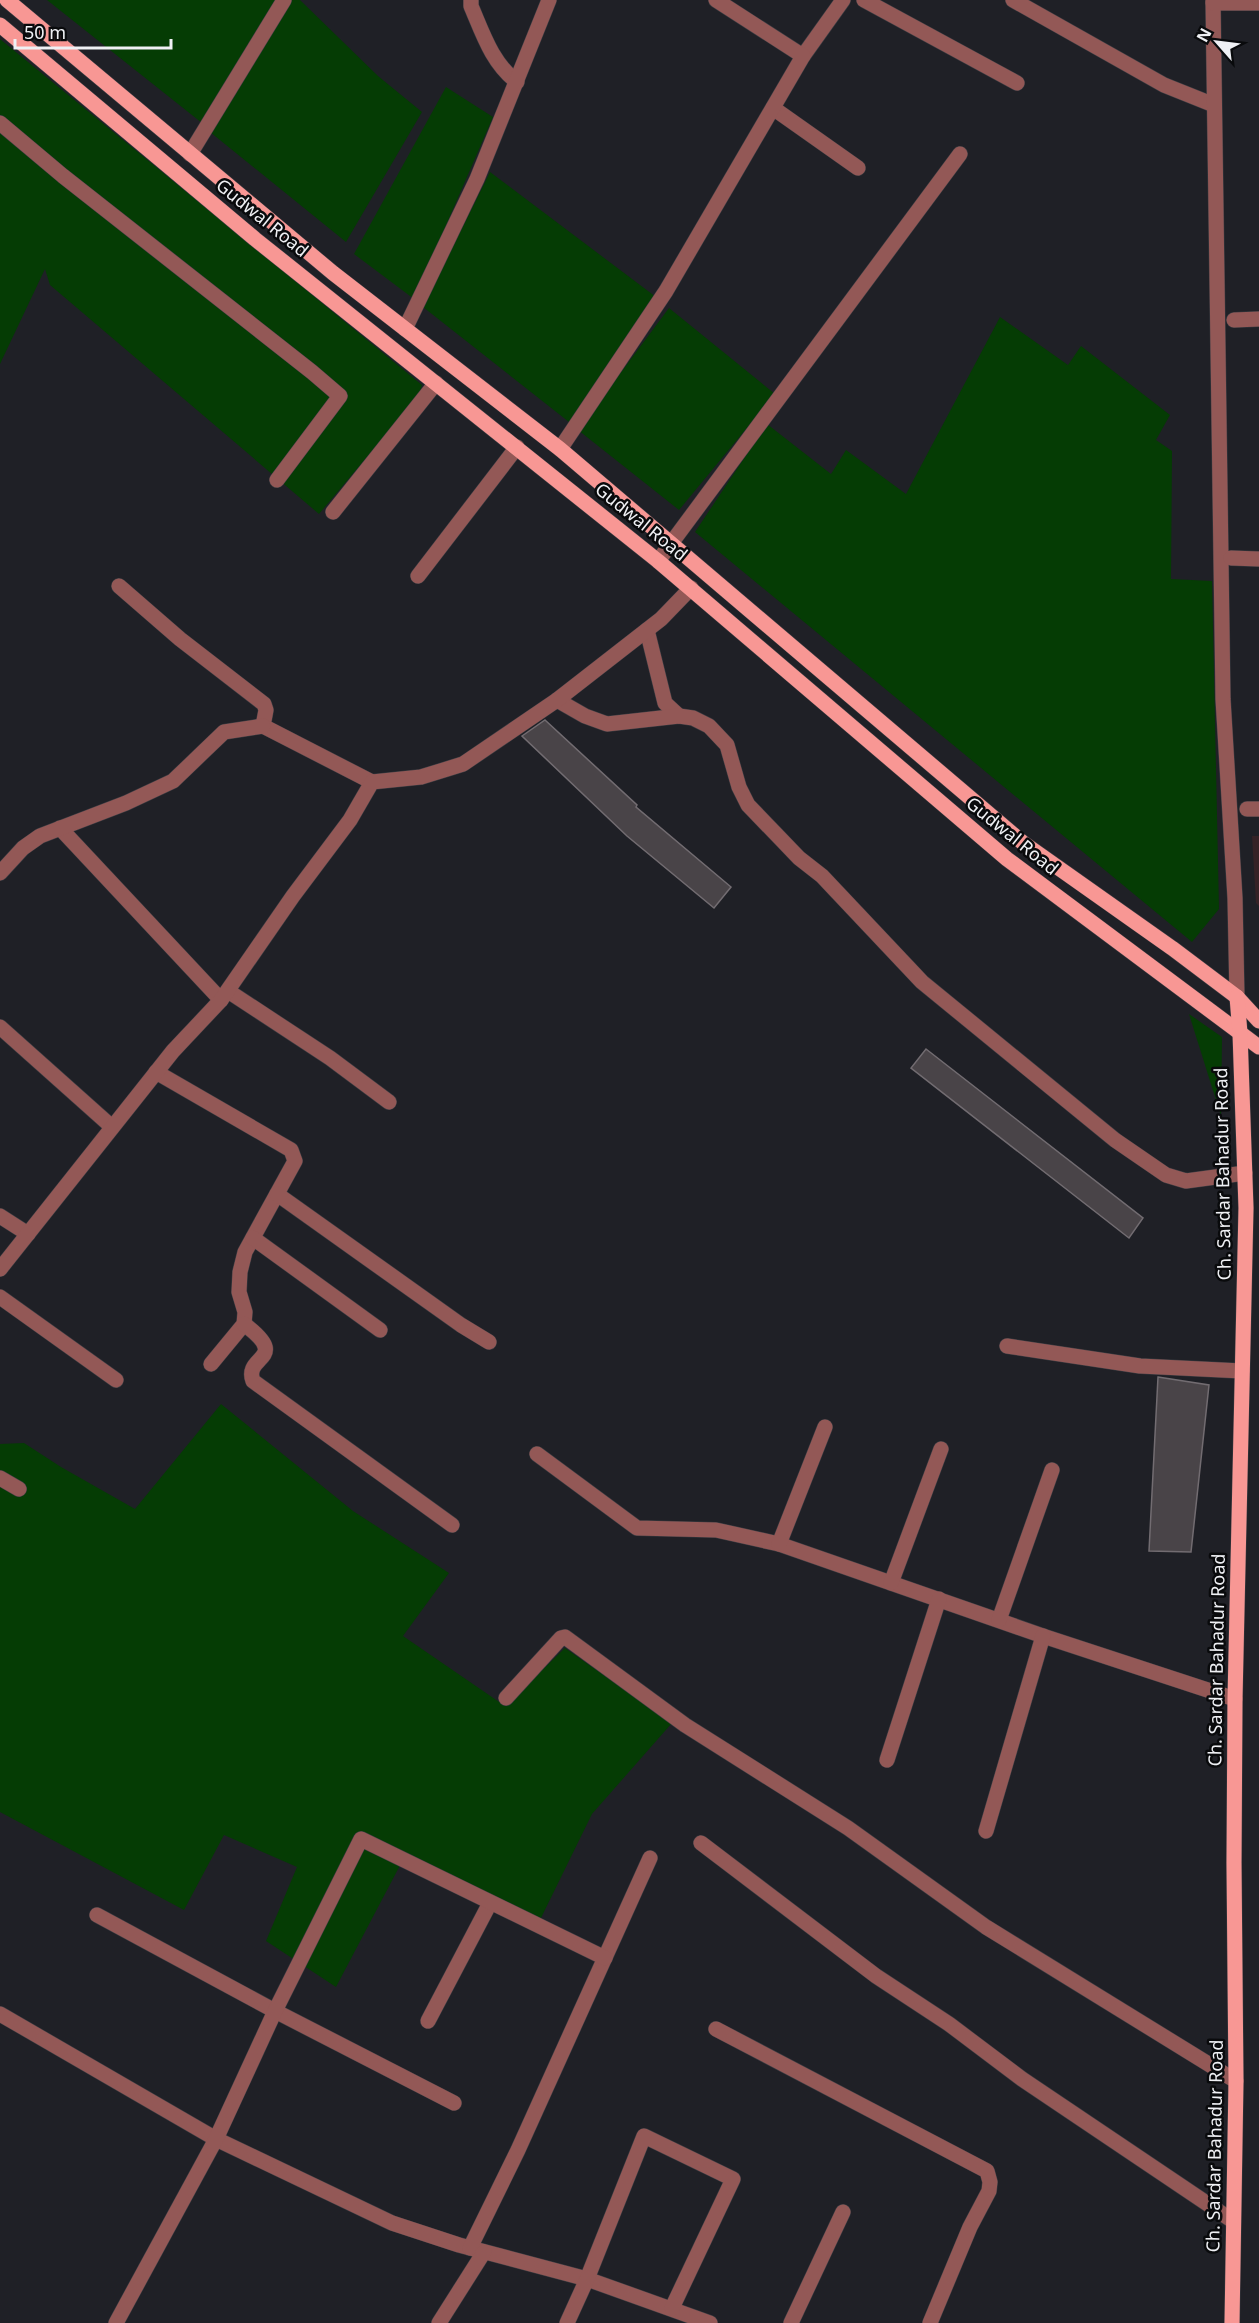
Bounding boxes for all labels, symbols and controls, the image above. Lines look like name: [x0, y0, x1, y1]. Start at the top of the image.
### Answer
scale bar: [15, 12, 171, 50]
north arrow: [1187, 12, 1247, 72]
text: 50 m: [24, 20, 66, 44]
text: N: [1191, 24, 1217, 46]
street label: Gudwal Road: [212, 173, 314, 262]
street label: Gudwal Road: [591, 477, 693, 566]
street label: Gudwal Road: [962, 791, 1064, 880]
street label: Ch. Sardar Bahadur Road: [1208, 1067, 1236, 1281]
street label: Ch. Sardar Bahadur Road: [1202, 1553, 1230, 1767]
street label: Ch. Sardar Bahadur Road: [1200, 2039, 1228, 2253]

